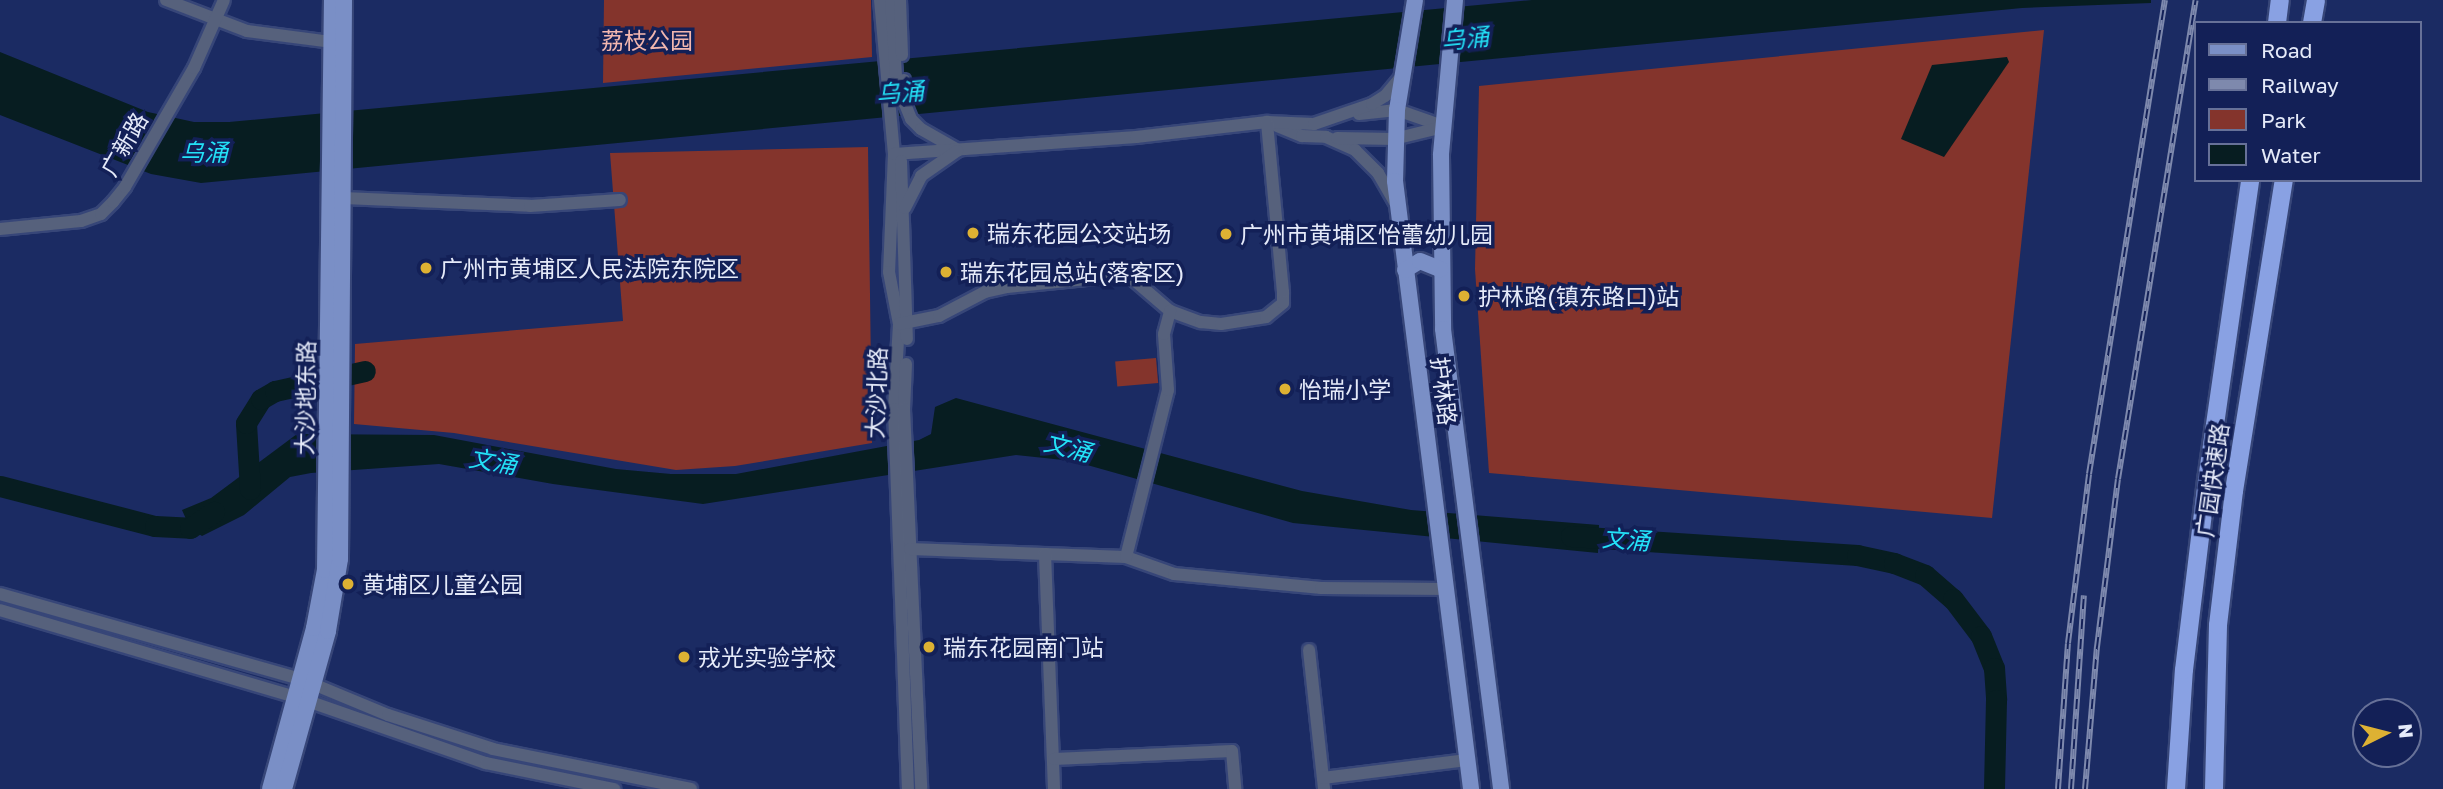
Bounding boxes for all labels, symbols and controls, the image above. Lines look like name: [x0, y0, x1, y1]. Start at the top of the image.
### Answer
water label: 乌涌: [1440, 21, 1490, 55]
legend: [2194, 21, 2422, 182]
park label: 荔枝公园: [601, 26, 693, 54]
text: Road: [2261, 37, 2312, 63]
text: Railway: [2261, 72, 2339, 98]
water label: 乌涌: [875, 76, 925, 108]
street label: 广新路: [95, 107, 153, 181]
text: Park: [2261, 107, 2306, 133]
water label: 乌涌: [180, 138, 228, 166]
text: Water: [2261, 142, 2321, 168]
place label: 瑞东花园公交站场: [987, 219, 1171, 247]
place label: 广州市黄埔区怡蕾幼儿园: [1240, 220, 1493, 248]
marker: 瑞东花园公交站场: [965, 225, 981, 241]
marker: 广州市黄埔区怡蕾幼儿园: [1218, 226, 1234, 242]
place label: 广州市黄埔区人民法院东院区: [440, 254, 739, 282]
place label: 瑞东花园总站(落客区): [960, 258, 1184, 286]
marker: 广州市黄埔区人民法院东院区: [418, 260, 434, 276]
marker: 瑞东花园总站(落客区): [938, 264, 954, 280]
place label: 护林路(镇东路口)站: [1478, 282, 1679, 310]
marker: 护林路(镇东路口)站: [1456, 288, 1472, 304]
street label: 大沙地东路: [290, 340, 320, 456]
street label: 大沙北路: [861, 347, 891, 439]
street label: 护林路: [1426, 355, 1462, 427]
place label: 怡瑞小学: [1299, 375, 1391, 403]
marker: 怡瑞小学: [1277, 381, 1293, 397]
street label: 广园快速路: [2190, 421, 2234, 539]
water label: 文涌: [1041, 427, 1095, 467]
water label: 文涌: [467, 443, 519, 479]
water label: 文涌: [1601, 523, 1651, 555]
place label: 黄埔区儿童公园: [362, 570, 523, 598]
marker: 黄埔区儿童公园: [340, 576, 356, 592]
place label: 瑞东花园南门站: [943, 633, 1104, 661]
marker: 瑞东花园南门站: [921, 639, 937, 655]
place label: 戎光实验学校: [698, 643, 836, 671]
marker: 戎光实验学校: [676, 649, 692, 665]
north arrow: [2352, 698, 2422, 768]
text: N: [2394, 723, 2419, 739]

